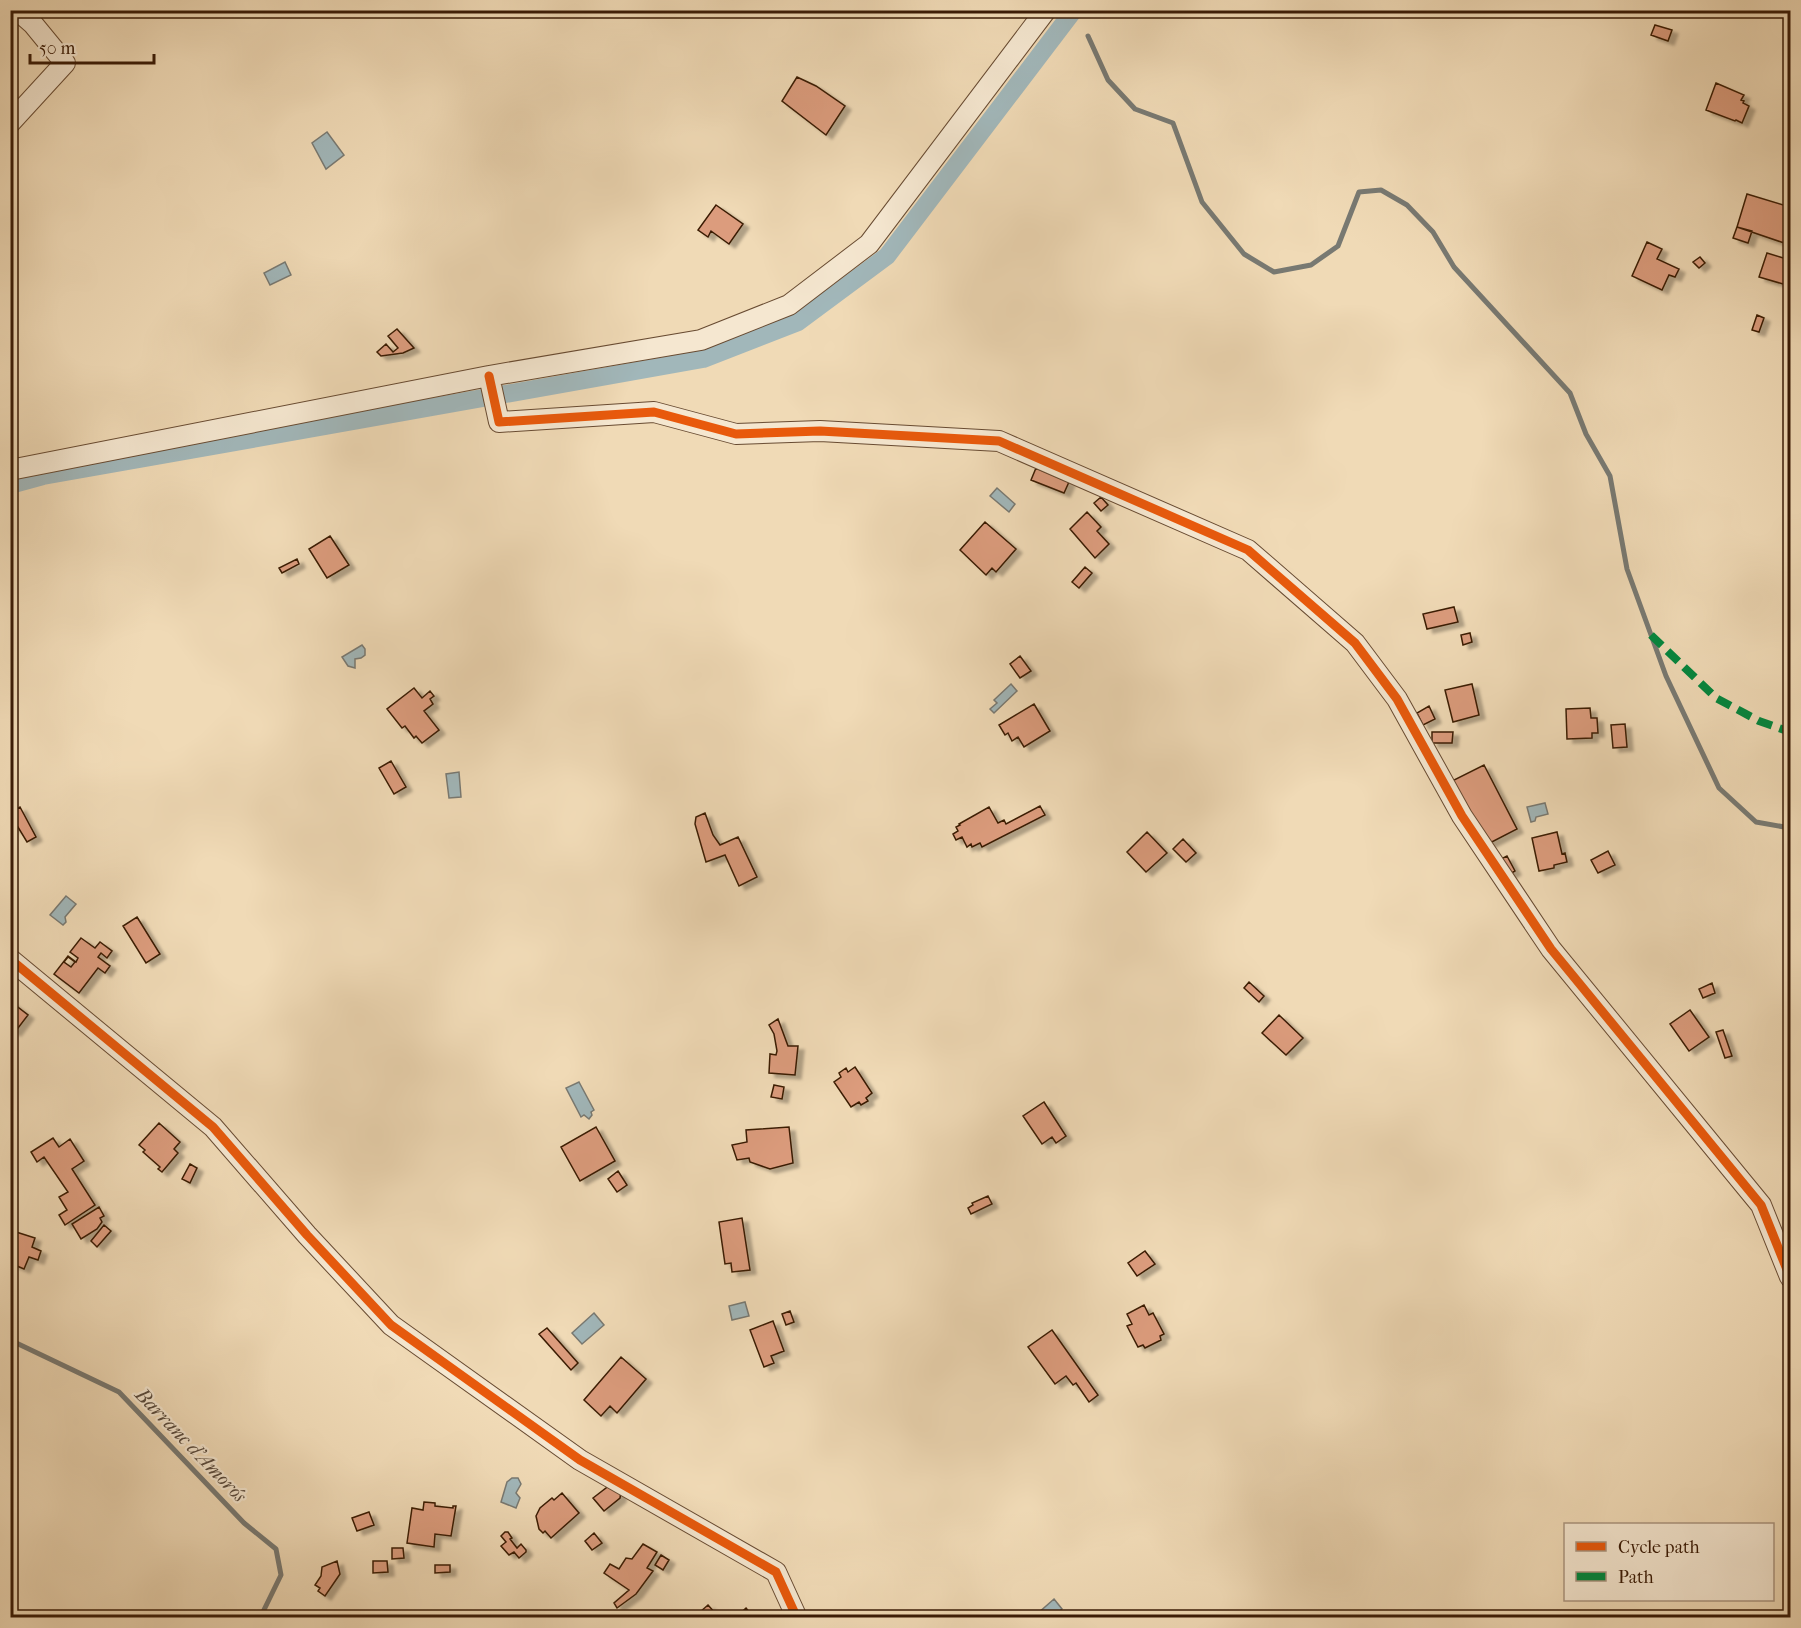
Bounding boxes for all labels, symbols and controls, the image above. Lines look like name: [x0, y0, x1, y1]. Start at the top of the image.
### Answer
scale bar: [30, 27, 154, 65]
text: 50 m: [39, 38, 76, 59]
water label: Barranc d'Amorós: [130, 1382, 252, 1507]
legend: [1564, 1523, 1774, 1601]
text: Cycle path: [1618, 1537, 1699, 1558]
text: Path: [1618, 1567, 1654, 1588]

